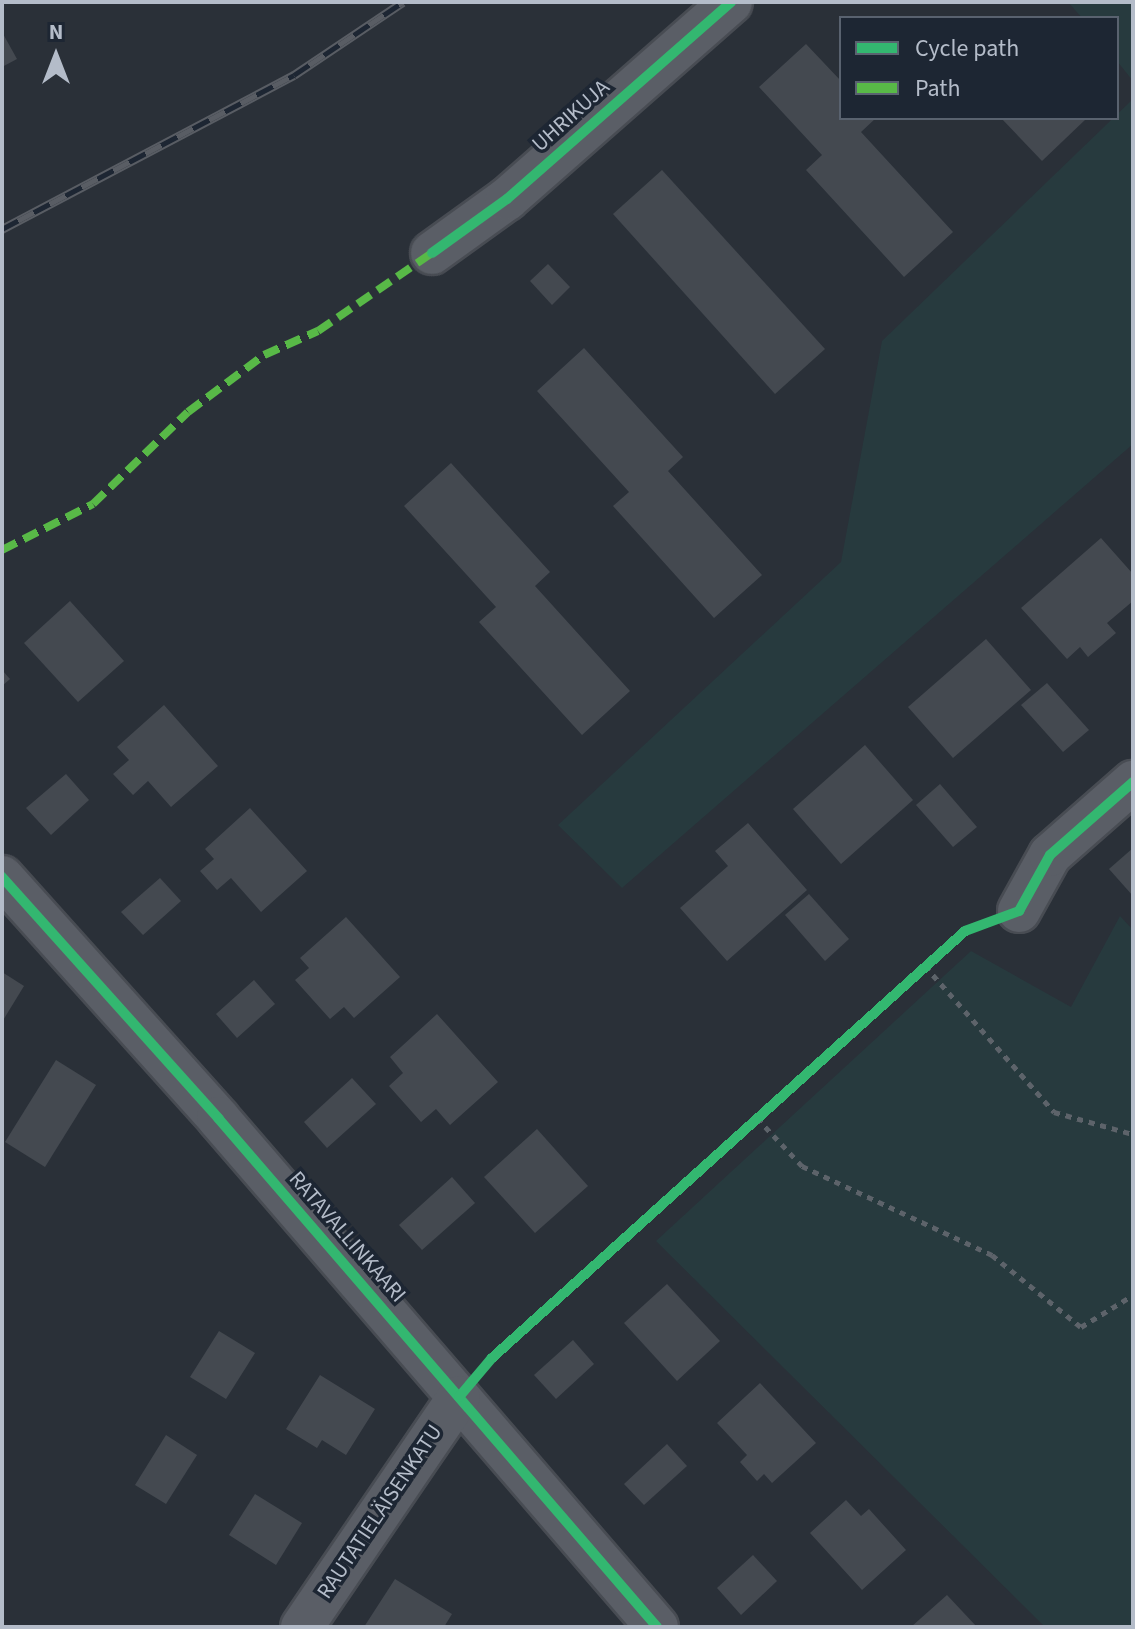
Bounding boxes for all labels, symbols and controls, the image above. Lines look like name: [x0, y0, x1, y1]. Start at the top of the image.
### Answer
north arrow: [16, 16, 96, 96]
text: N: [49, 16, 63, 48]
legend: [839, 16, 1119, 120]
text: Cycle path: [915, 31, 1019, 66]
text: Path: [915, 71, 961, 106]
street label: UHRIKUJA: [527, 74, 615, 158]
street label: RATAVALLINKAARI: [283, 1166, 411, 1308]
street label: RAUTATIELÄISENKATU: [312, 1420, 448, 1604]

